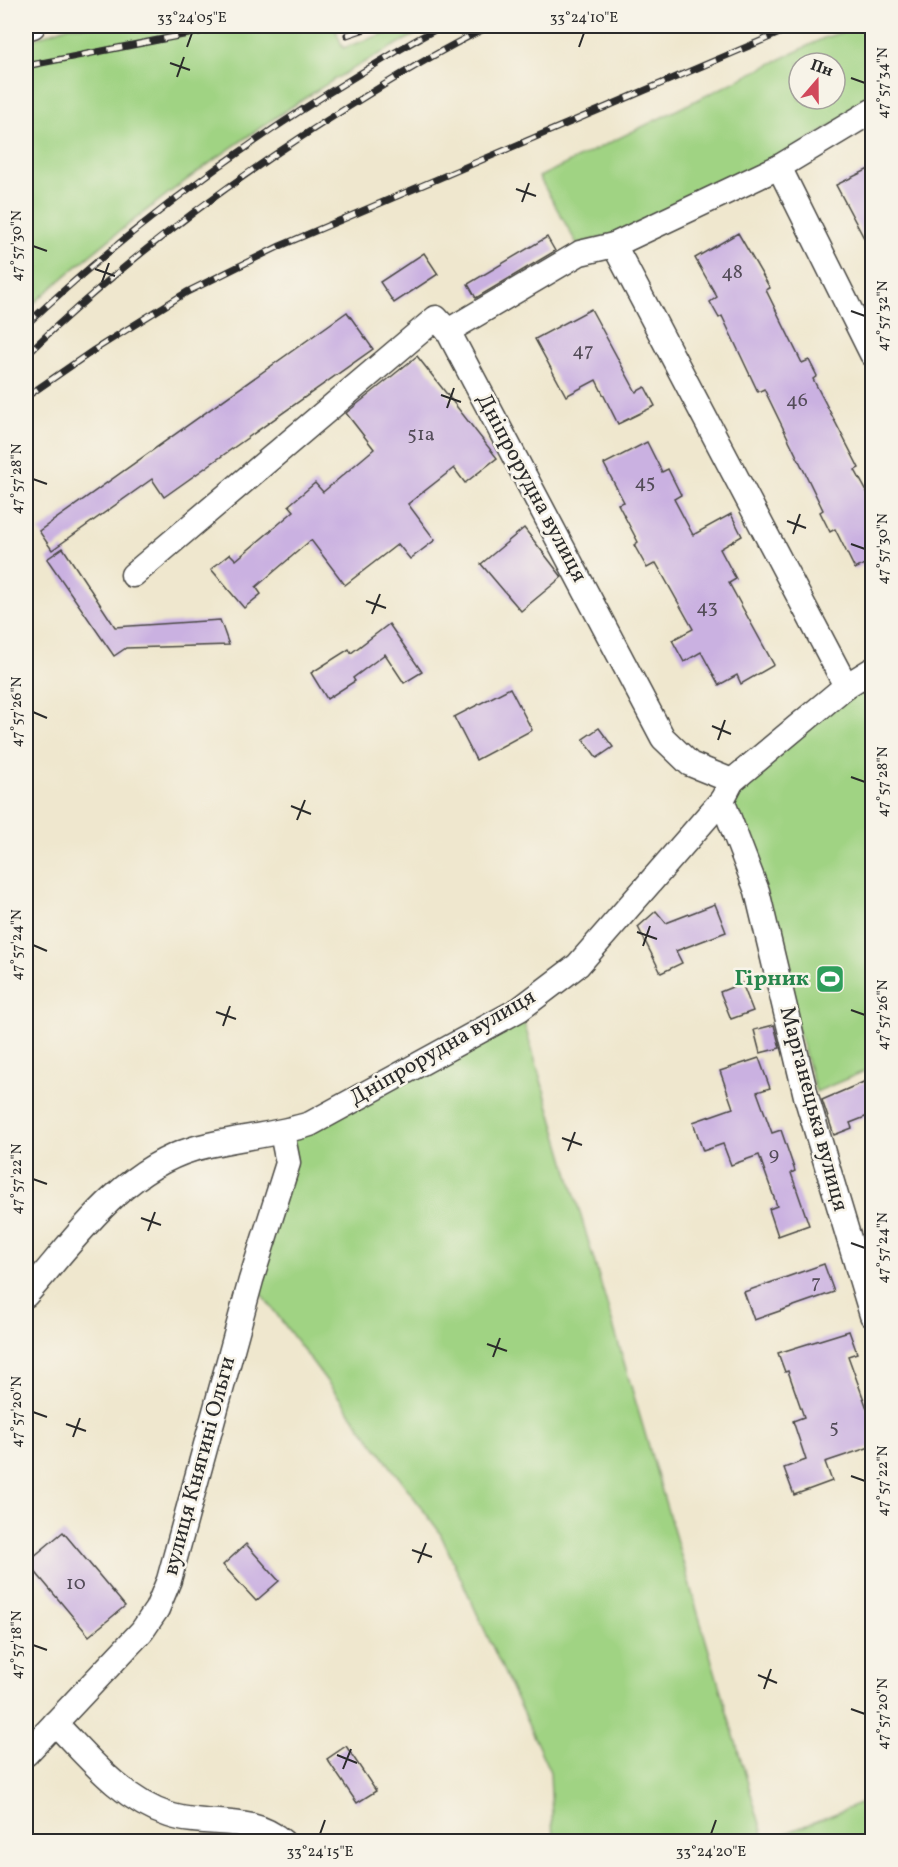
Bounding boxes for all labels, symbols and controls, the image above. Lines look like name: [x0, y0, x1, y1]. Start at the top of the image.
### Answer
text: 33°24'05"E: [157, 8, 227, 29]
text: 33°24'10"E: [550, 8, 618, 29]
text: 47°57'34"N: [873, 47, 894, 119]
north arrow: [787, 51, 847, 111]
text: Пн: [807, 55, 836, 83]
text: 47°57'30"N: [7, 210, 28, 282]
house number: 48: [721, 259, 743, 287]
text: 47°57'32"N: [873, 280, 894, 352]
house number: 47: [572, 337, 594, 365]
house number: 46: [786, 387, 808, 415]
street label: Дніпрорудна вулиця: [468, 388, 594, 588]
house number: 51а: [407, 421, 435, 449]
text: 47°57'28"N: [7, 443, 28, 515]
house number: 45: [635, 469, 655, 497]
text: 47°57'30"N: [873, 513, 894, 585]
house number: 43: [696, 594, 718, 622]
text: 47°57'26"N: [7, 676, 28, 748]
text: 47°57'28"N: [873, 746, 894, 818]
text: 47°57'24"N: [7, 909, 28, 981]
sports icon: Гірник: [814, 963, 846, 995]
place label: Гірник: [734, 964, 809, 995]
text: 47°57'26"N: [873, 979, 894, 1051]
street label: Дніпрорудна вулиця: [344, 982, 542, 1114]
street label: Марганецька вулиця: [771, 1003, 855, 1215]
house number: 9: [769, 1141, 779, 1169]
text: 47°57'22"N: [7, 1143, 28, 1215]
text: 47°57'24"N: [873, 1212, 894, 1284]
house number: 7: [811, 1269, 821, 1297]
street label: вулиця Княгині Ольги: [156, 1353, 244, 1579]
text: 47°57'20"N: [7, 1376, 28, 1448]
house number: 5: [829, 1414, 839, 1442]
text: 47°57'22"N: [873, 1445, 894, 1517]
house number: 10: [66, 1570, 86, 1598]
text: 47°57'18"N: [7, 1610, 28, 1680]
text: 47°57'20"N: [873, 1678, 894, 1750]
text: 33°24'15"E: [286, 1842, 354, 1863]
text: 33°24'20"E: [676, 1842, 746, 1863]

